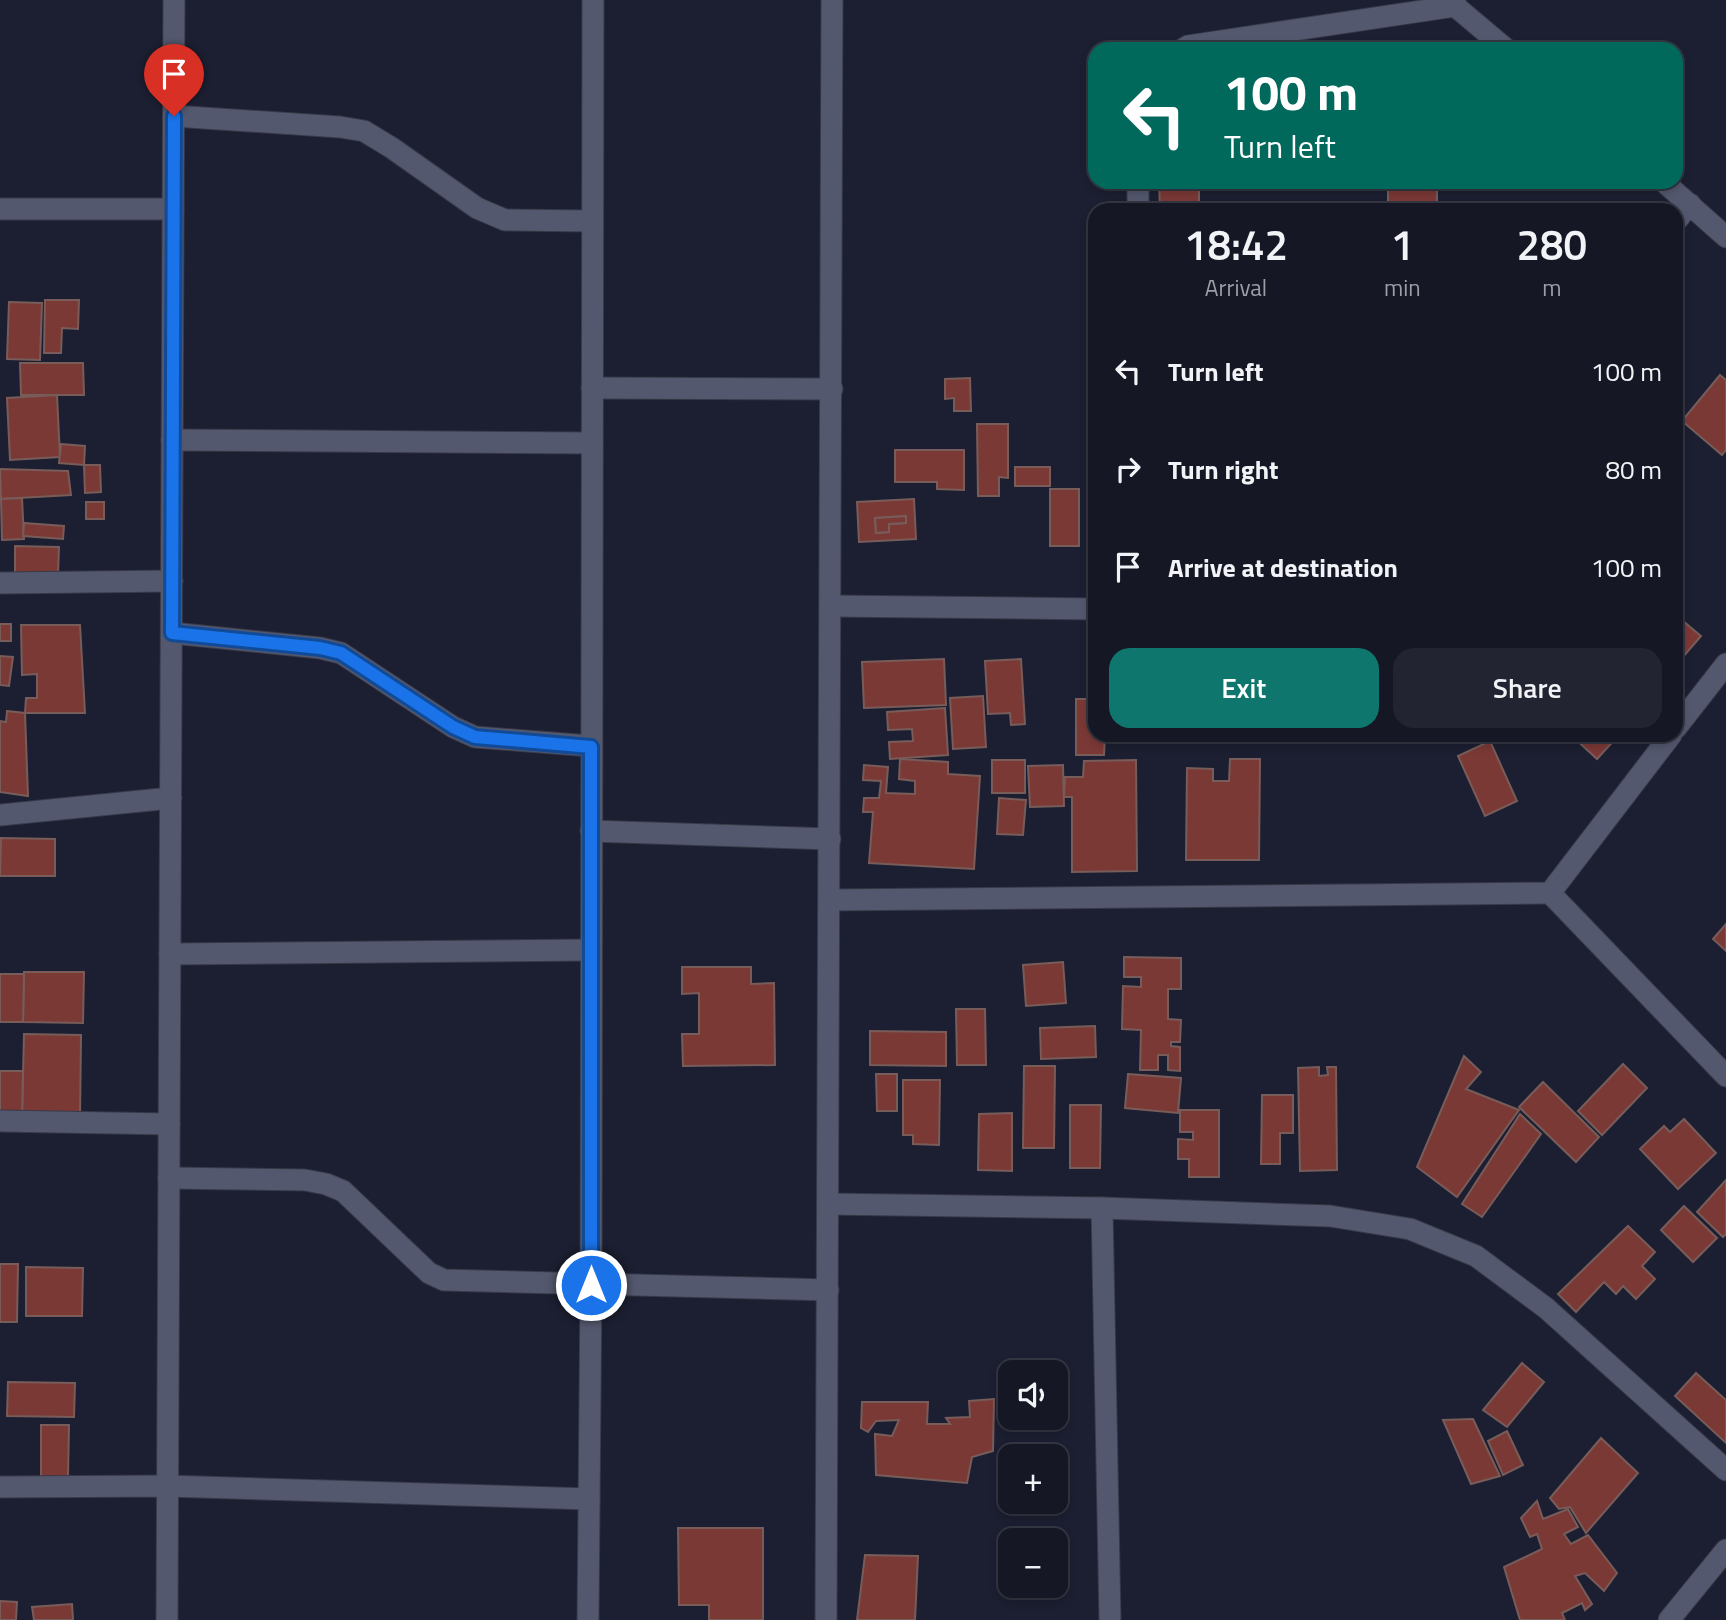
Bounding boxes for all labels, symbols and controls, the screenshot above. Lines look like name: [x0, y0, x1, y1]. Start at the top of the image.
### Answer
pin: [144, 44, 204, 116]
text: 100 m: [1224, 54, 1358, 129]
icon: arrive: [155, 55, 193, 93]
icon: left: [1109, 70, 1200, 161]
text: Turn left: [1224, 122, 1336, 170]
text: 18:42: [1184, 212, 1288, 276]
text: 1: [1391, 212, 1414, 276]
text: 280: [1517, 212, 1587, 276]
text: Arrival: [1205, 270, 1267, 305]
text: min: [1384, 270, 1421, 305]
text: m: [1542, 270, 1561, 305]
icon: left: [1109, 352, 1147, 390]
text: Turn left: [1168, 352, 1263, 391]
text: 100 m: [1591, 352, 1662, 391]
icon: right: [1109, 450, 1147, 488]
text: Turn right: [1168, 450, 1279, 489]
text: 80 m: [1605, 450, 1662, 489]
icon: arrive: [1109, 548, 1147, 586]
text: Arrive at destination: [1168, 548, 1398, 587]
text: 100 m: [1591, 548, 1662, 587]
button: Exit: [1109, 648, 1379, 728]
button: Share: [1393, 648, 1662, 728]
position arrow: [554, 1248, 628, 1322]
map controls: [998, 1360, 1068, 1598]
button: sound: [998, 1360, 1068, 1430]
button: +: [998, 1444, 1068, 1514]
button: −: [998, 1528, 1068, 1598]

